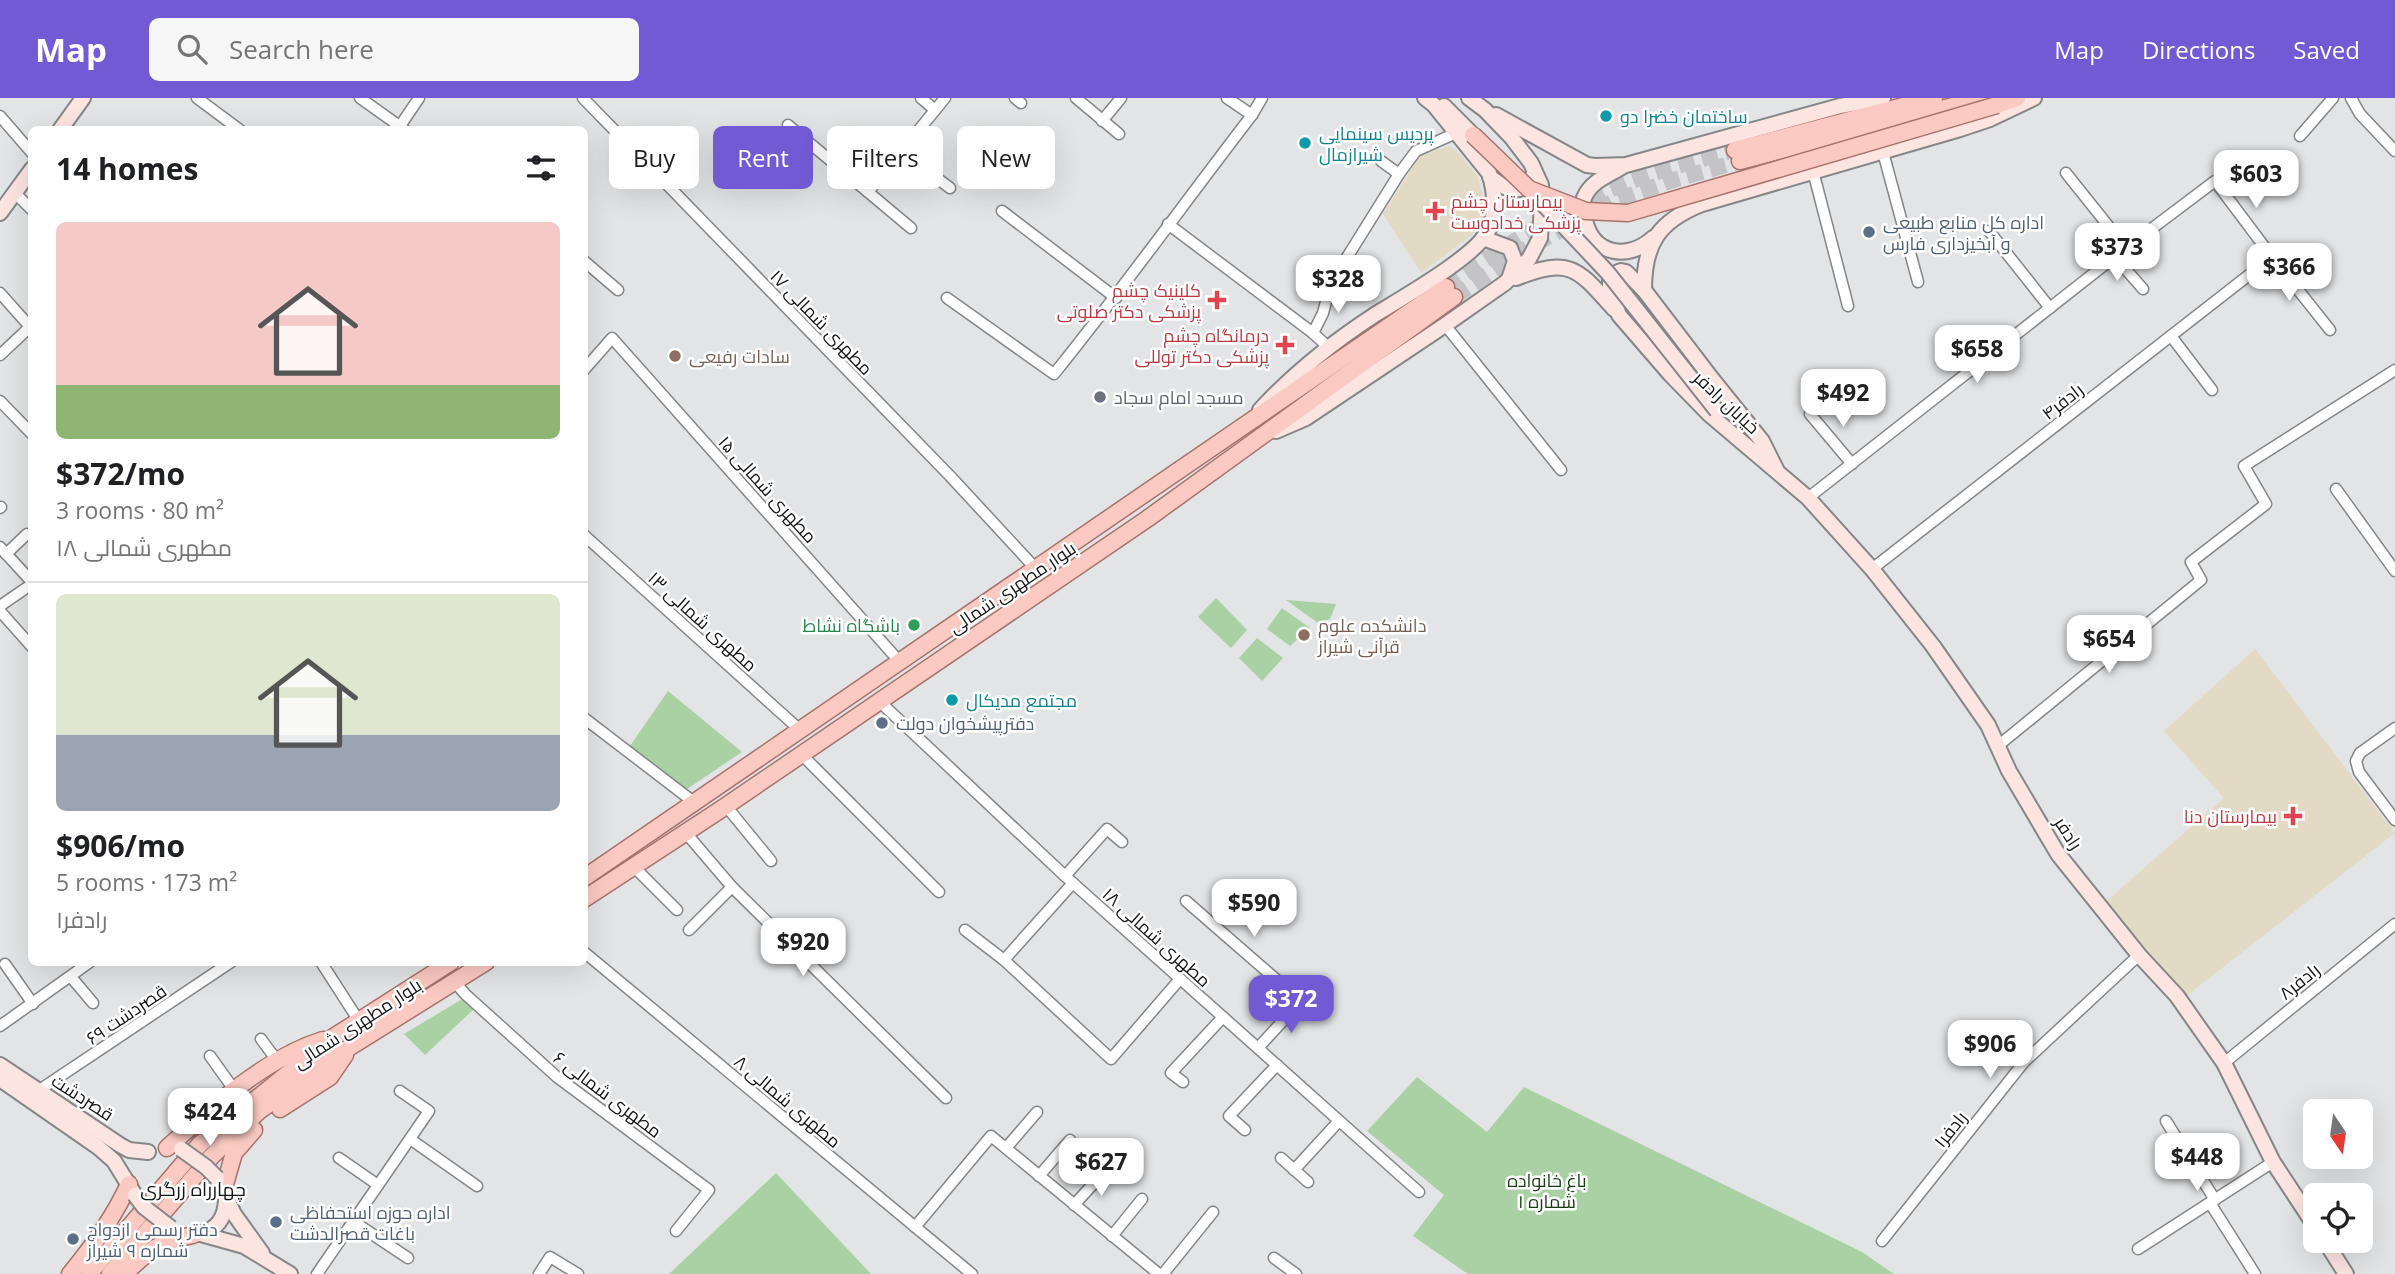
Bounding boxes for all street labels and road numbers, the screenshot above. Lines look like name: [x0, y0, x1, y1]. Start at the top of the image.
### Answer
street label: ۱۷ مطهری شمالی: [765, 264, 879, 380]
street label: خیابان رادفر: [1688, 365, 1765, 439]
street label: رادفر۴: [2036, 377, 2088, 425]
street label: ۱۵ مطهری شمالی: [713, 430, 823, 548]
street label: بلوار مطهرى شمالى: [944, 535, 1080, 639]
street label: ۱۳ مطهری شمالی: [643, 566, 763, 676]
street label: رادفر: [2049, 811, 2088, 854]
street label: ۱۸ مطهری شمالی: [1098, 882, 1216, 992]
street label: رادفر۸: [2274, 957, 2324, 1005]
street label: بلوار مطهرى شمالى: [288, 972, 426, 1074]
street label: ۶۹ قصردشت: [81, 978, 171, 1050]
street label: ۶ مطهری شمالی: [549, 1045, 667, 1143]
street label: ۸ مطهری شمالی: [730, 1049, 846, 1153]
street label: قصردشت: [47, 1068, 119, 1126]
street label: رادفر۱: [1928, 1106, 1972, 1152]

